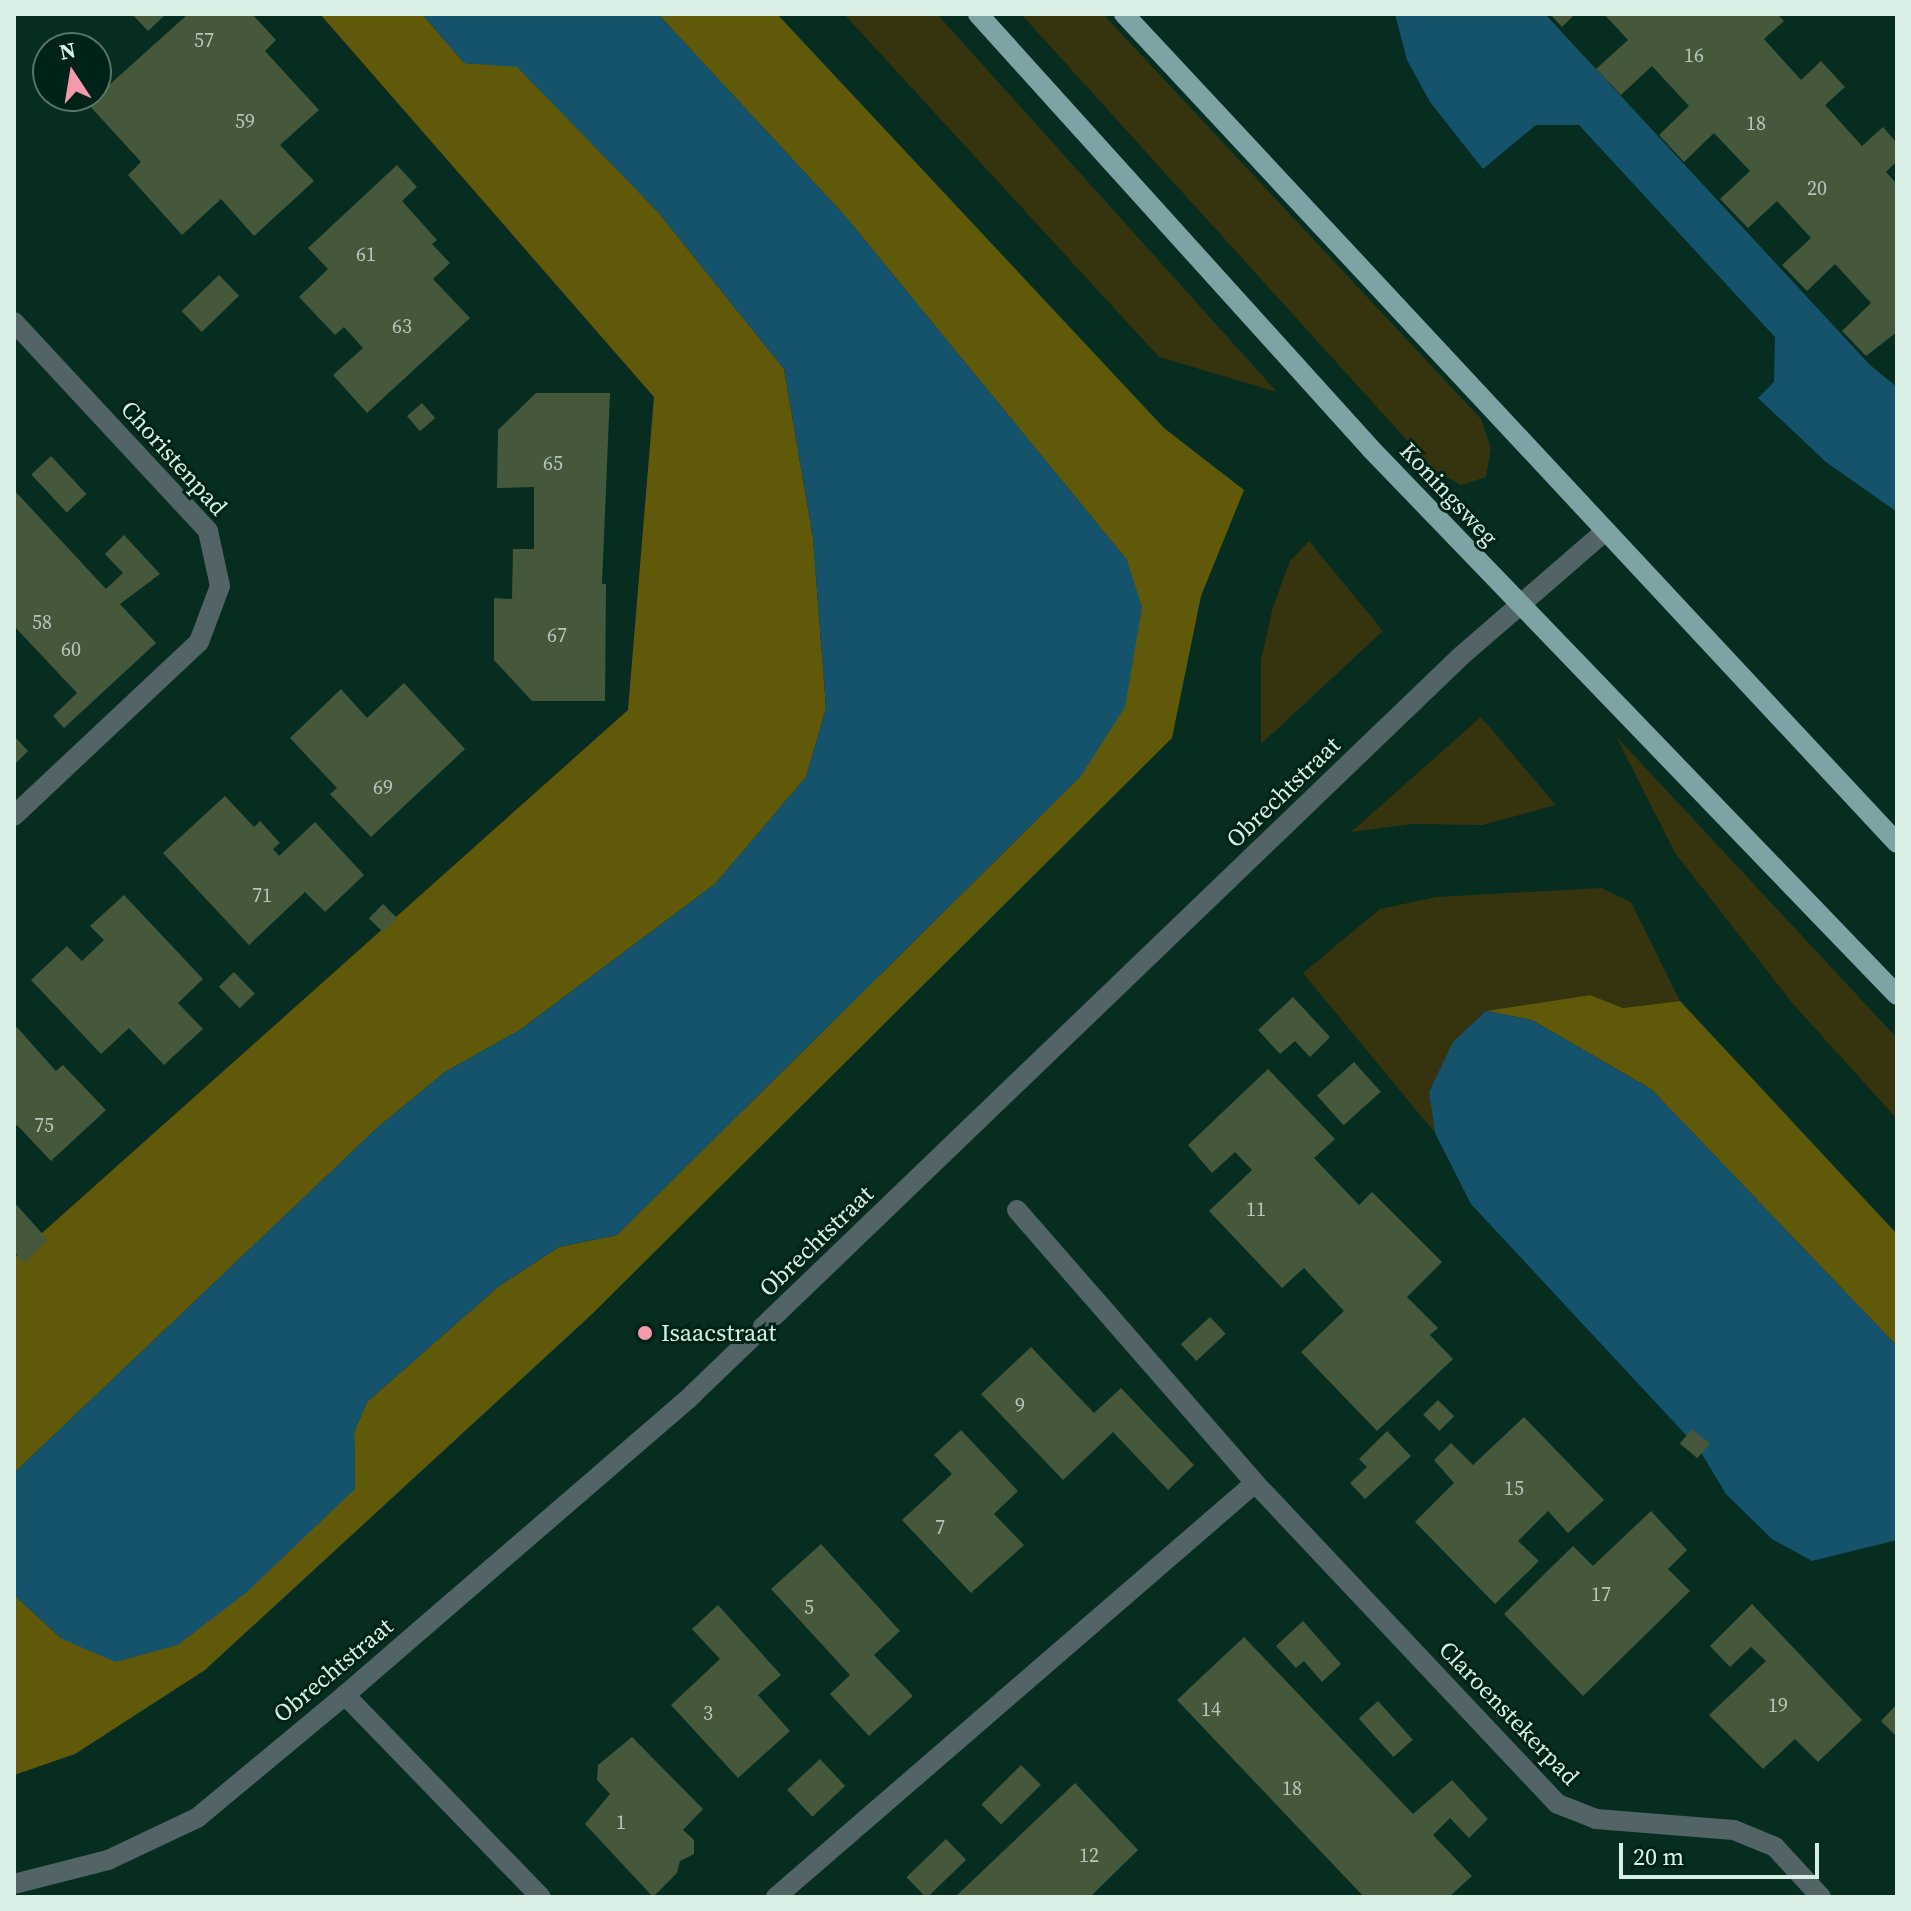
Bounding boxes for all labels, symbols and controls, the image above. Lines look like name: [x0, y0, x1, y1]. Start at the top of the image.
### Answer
house number: 57: [194, 28, 214, 52]
north arrow: [32, 32, 112, 112]
text: N: [56, 34, 78, 67]
house number: 16: [1684, 43, 1704, 67]
house number: 59: [235, 109, 255, 133]
house number: 18: [1746, 111, 1766, 135]
house number: 20: [1807, 176, 1827, 200]
house number: 61: [356, 242, 376, 266]
house number: 63: [392, 314, 412, 338]
street label: Choristenpad: [115, 395, 233, 521]
street label: Koningsweg: [1394, 437, 1504, 551]
house number: 65: [543, 451, 563, 475]
house number: 58: [32, 610, 52, 634]
house number: 67: [547, 623, 567, 647]
house number: 60: [61, 637, 81, 661]
street label: Obrechtstraat: [1220, 731, 1346, 853]
house number: 69: [373, 775, 393, 799]
house number: 71: [252, 883, 272, 907]
house number: 75: [34, 1113, 54, 1137]
street label: Obrechtstraat: [753, 1180, 879, 1302]
house number: 11: [1246, 1197, 1266, 1221]
place label: Isaacstraat: [661, 1319, 776, 1347]
marker: Isaacstraat: [636, 1324, 654, 1342]
house number: 9: [1015, 1393, 1025, 1417]
house number: 15: [1504, 1476, 1524, 1500]
house number: 7: [935, 1515, 945, 1539]
house number: 17: [1591, 1582, 1611, 1606]
house number: 5: [804, 1595, 814, 1619]
street label: Obrechtstraat: [267, 1612, 399, 1728]
street label: Claroenstekerpad: [1433, 1635, 1585, 1791]
house number: 19: [1768, 1693, 1788, 1717]
house number: 14: [1201, 1697, 1221, 1721]
house number: 3: [703, 1701, 713, 1725]
house number: 18: [1282, 1776, 1302, 1800]
house number: 1: [616, 1810, 626, 1834]
scale bar: [1623, 1827, 1823, 1877]
text: 20 m: [1633, 1840, 1684, 1873]
house number: 12: [1079, 1843, 1099, 1867]

